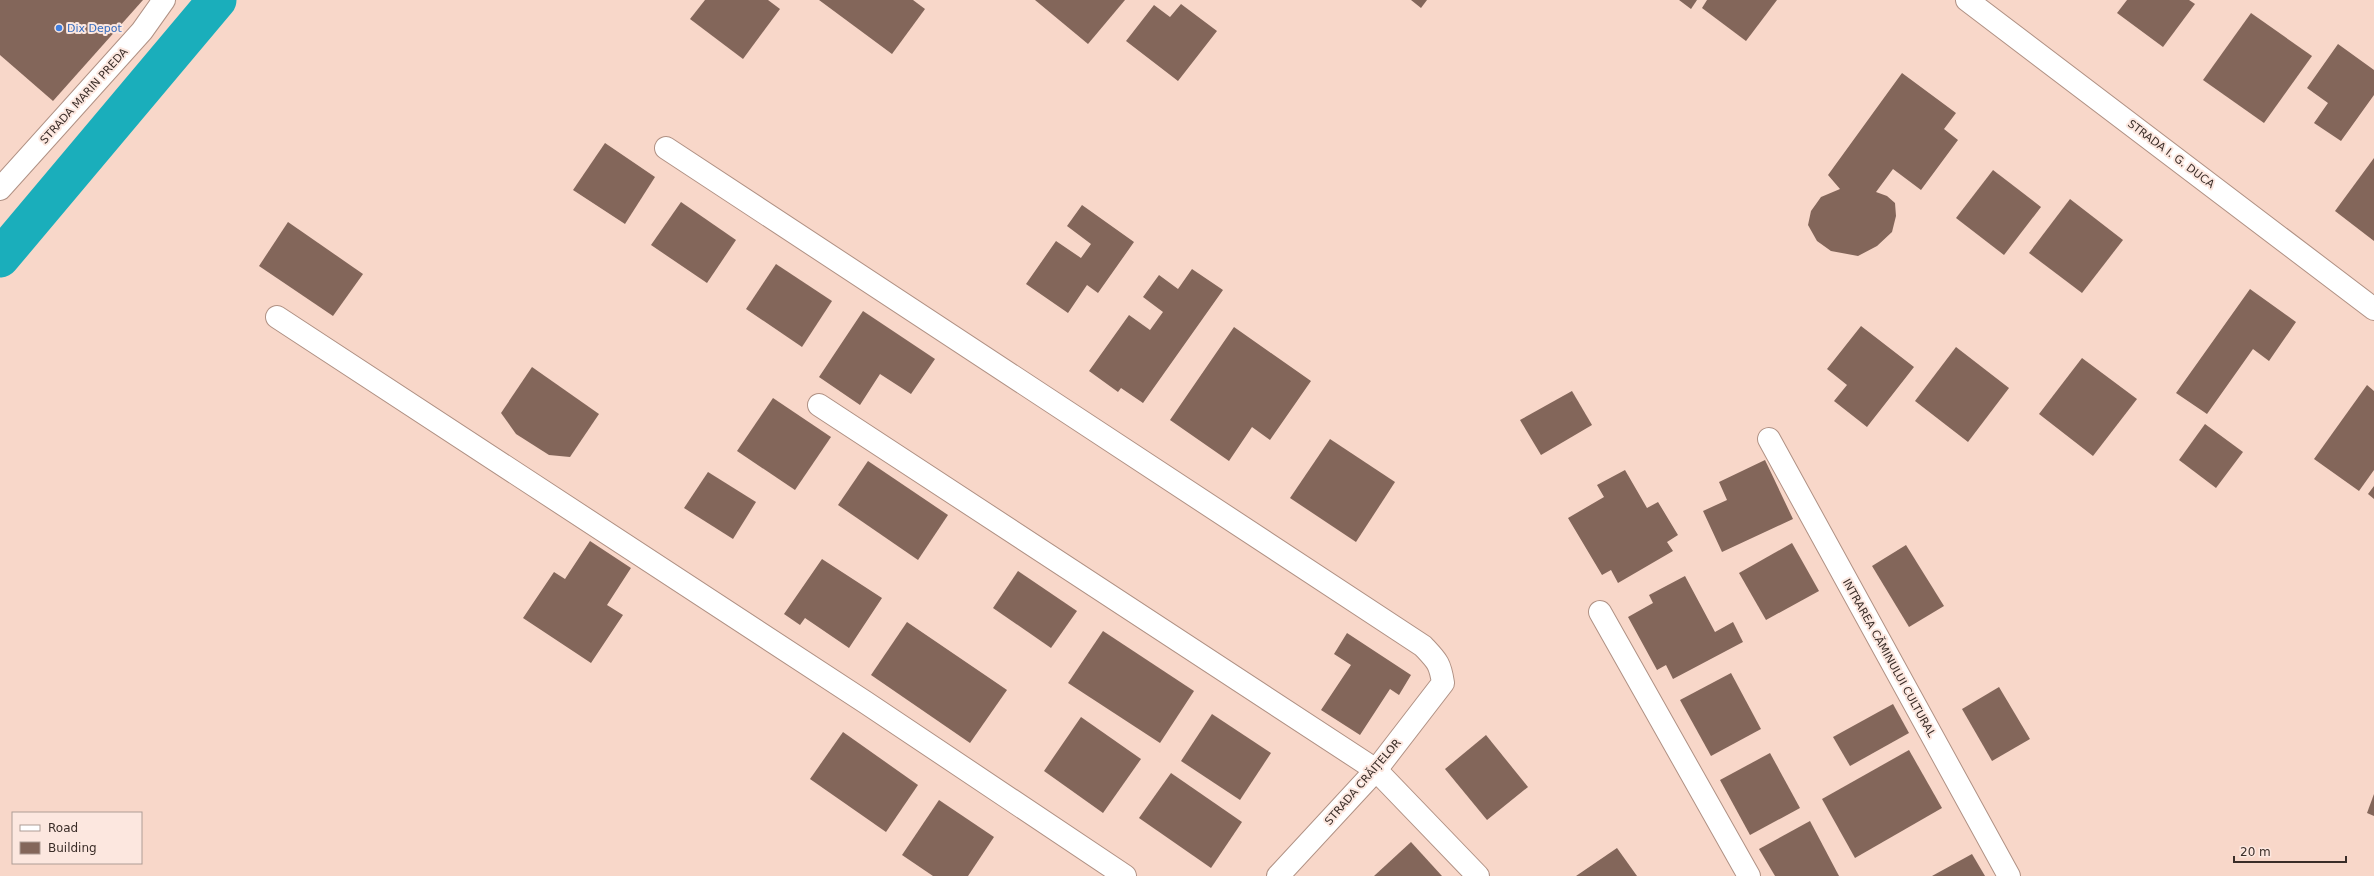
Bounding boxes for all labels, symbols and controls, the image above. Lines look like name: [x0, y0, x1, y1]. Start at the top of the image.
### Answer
place label: Dix Depot: [67, 22, 122, 35]
marker: Dix Depot: [54, 23, 64, 33]
street label: STRADA MARIN PREDA: [38, 45, 131, 147]
street label: STRADA I. G. DUCA: [2125, 117, 2217, 191]
street label: INTRAREA CĂMINULUI CULTURAL: [1840, 577, 1939, 740]
street label: STRADA CRĂIȚELOR: [1322, 736, 1404, 828]
legend: [12, 812, 142, 864]
text: Road: [48, 821, 78, 835]
scale bar: [2234, 838, 2346, 864]
text: Building: [48, 841, 97, 855]
text: 20 m: [2240, 845, 2271, 859]

